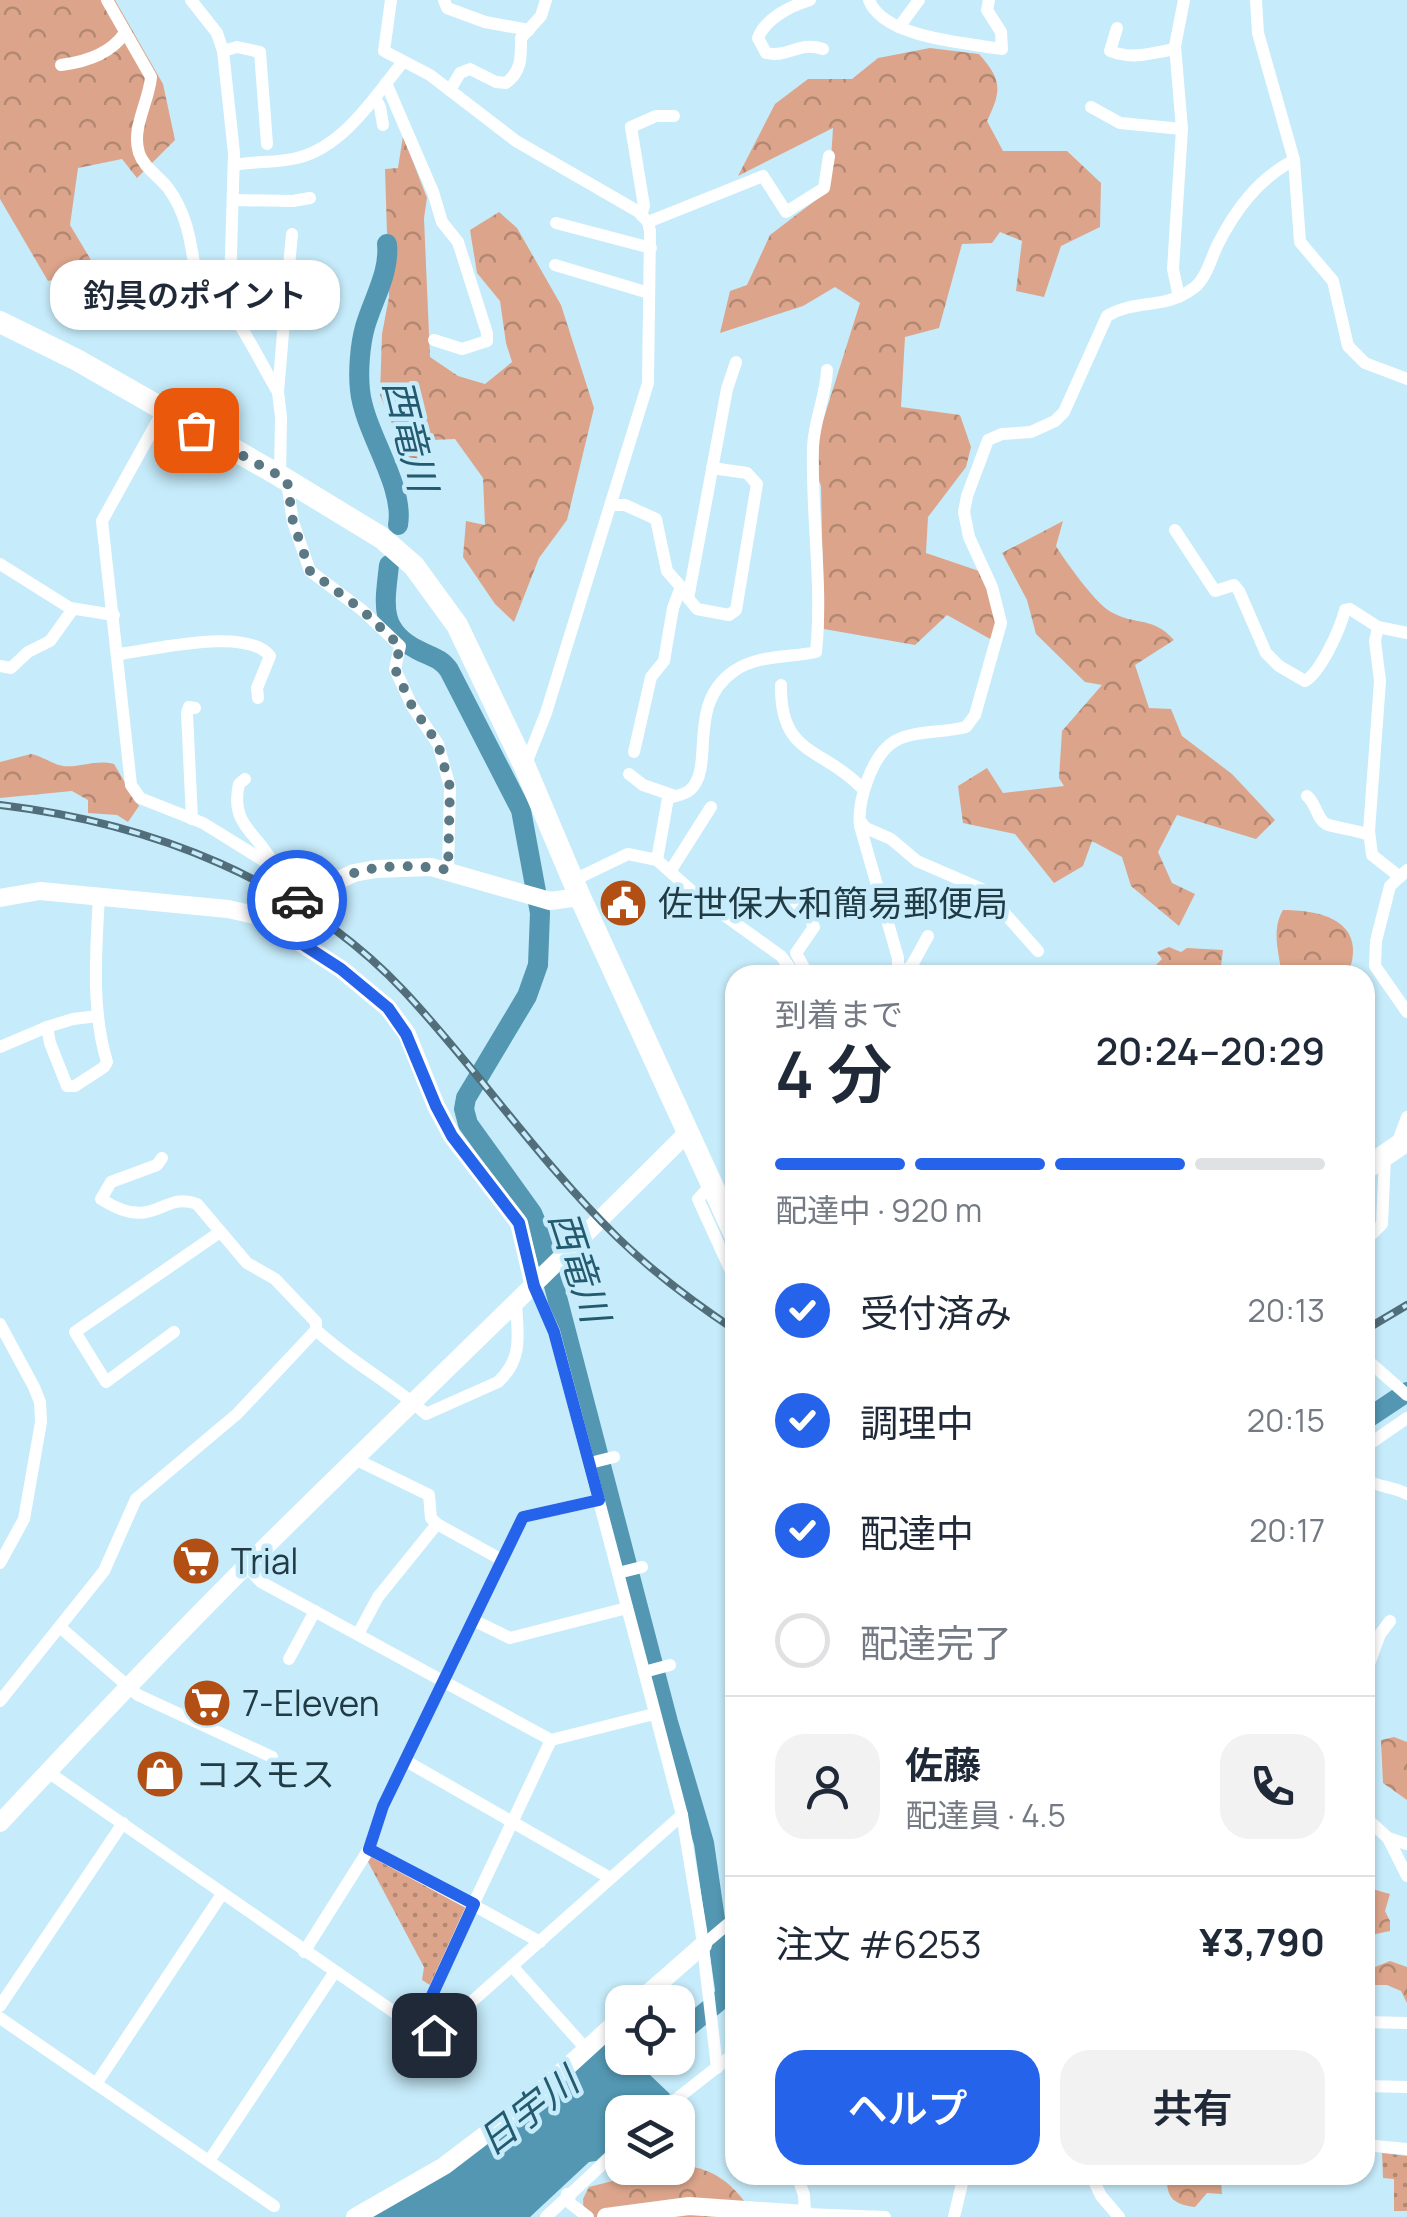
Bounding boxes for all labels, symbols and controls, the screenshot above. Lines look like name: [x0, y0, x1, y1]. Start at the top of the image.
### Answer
callout: 釣具のポイント: [51, 260, 341, 330]
text: 釣具のポイント: [83, 273, 307, 317]
water label: 西竜川: [373, 373, 452, 500]
pin: [154, 388, 239, 473]
icon: bag: [169, 403, 224, 458]
courier: [247, 850, 347, 950]
icon: car: [270, 873, 325, 928]
public building icon: 佐世保大和簡易郵便局: [597, 877, 649, 929]
place label: 佐世保大和簡易郵便局: [658, 879, 1008, 927]
text: 到着まで: [775, 992, 903, 1036]
text: 20:24–20:29: [1096, 1024, 1325, 1076]
text: 4 分: [775, 1029, 892, 1118]
text: 配達中 · 920 m: [775, 1188, 982, 1232]
water label: 西竜川: [539, 1204, 625, 1332]
icon: check: [775, 1283, 830, 1338]
text: 受付済み: [860, 1286, 1012, 1338]
text: 20:13: [1247, 1288, 1325, 1332]
icon: check: [775, 1393, 830, 1448]
text: 調理中: [860, 1396, 974, 1448]
text: 20:15: [1247, 1398, 1325, 1442]
icon: check: [775, 1503, 830, 1558]
text: 配達中: [860, 1506, 974, 1558]
text: 20:17: [1249, 1508, 1325, 1552]
supermarket icon: Trial: [170, 1535, 222, 1587]
place label: Trial: [231, 1537, 299, 1585]
text: 配達完了: [860, 1616, 1012, 1668]
supermarket icon: 7-Eleven: [181, 1677, 233, 1729]
place label: 7-Eleven: [242, 1679, 380, 1727]
button: person: [775, 1734, 880, 1839]
button: phone: [1220, 1734, 1325, 1839]
text: 佐藤: [905, 1738, 981, 1790]
shop icon: コスモス: [134, 1748, 186, 1800]
place label: コスモス: [195, 1750, 335, 1798]
text: 配達員 · 4.5: [905, 1793, 1066, 1837]
text: ¥3,790: [1199, 1915, 1325, 1967]
text: 注文 #6253: [775, 1917, 982, 1969]
map controls: [605, 1985, 695, 2185]
button: locate: [605, 1985, 695, 2075]
pin: [392, 1993, 477, 2078]
icon: home: [407, 2008, 462, 2063]
button: ヘルプ: [775, 2050, 1040, 2165]
button: 共有: [1060, 2050, 1325, 2165]
water label: 日宇川: [466, 2052, 591, 2166]
button: layers: [605, 2095, 695, 2185]

